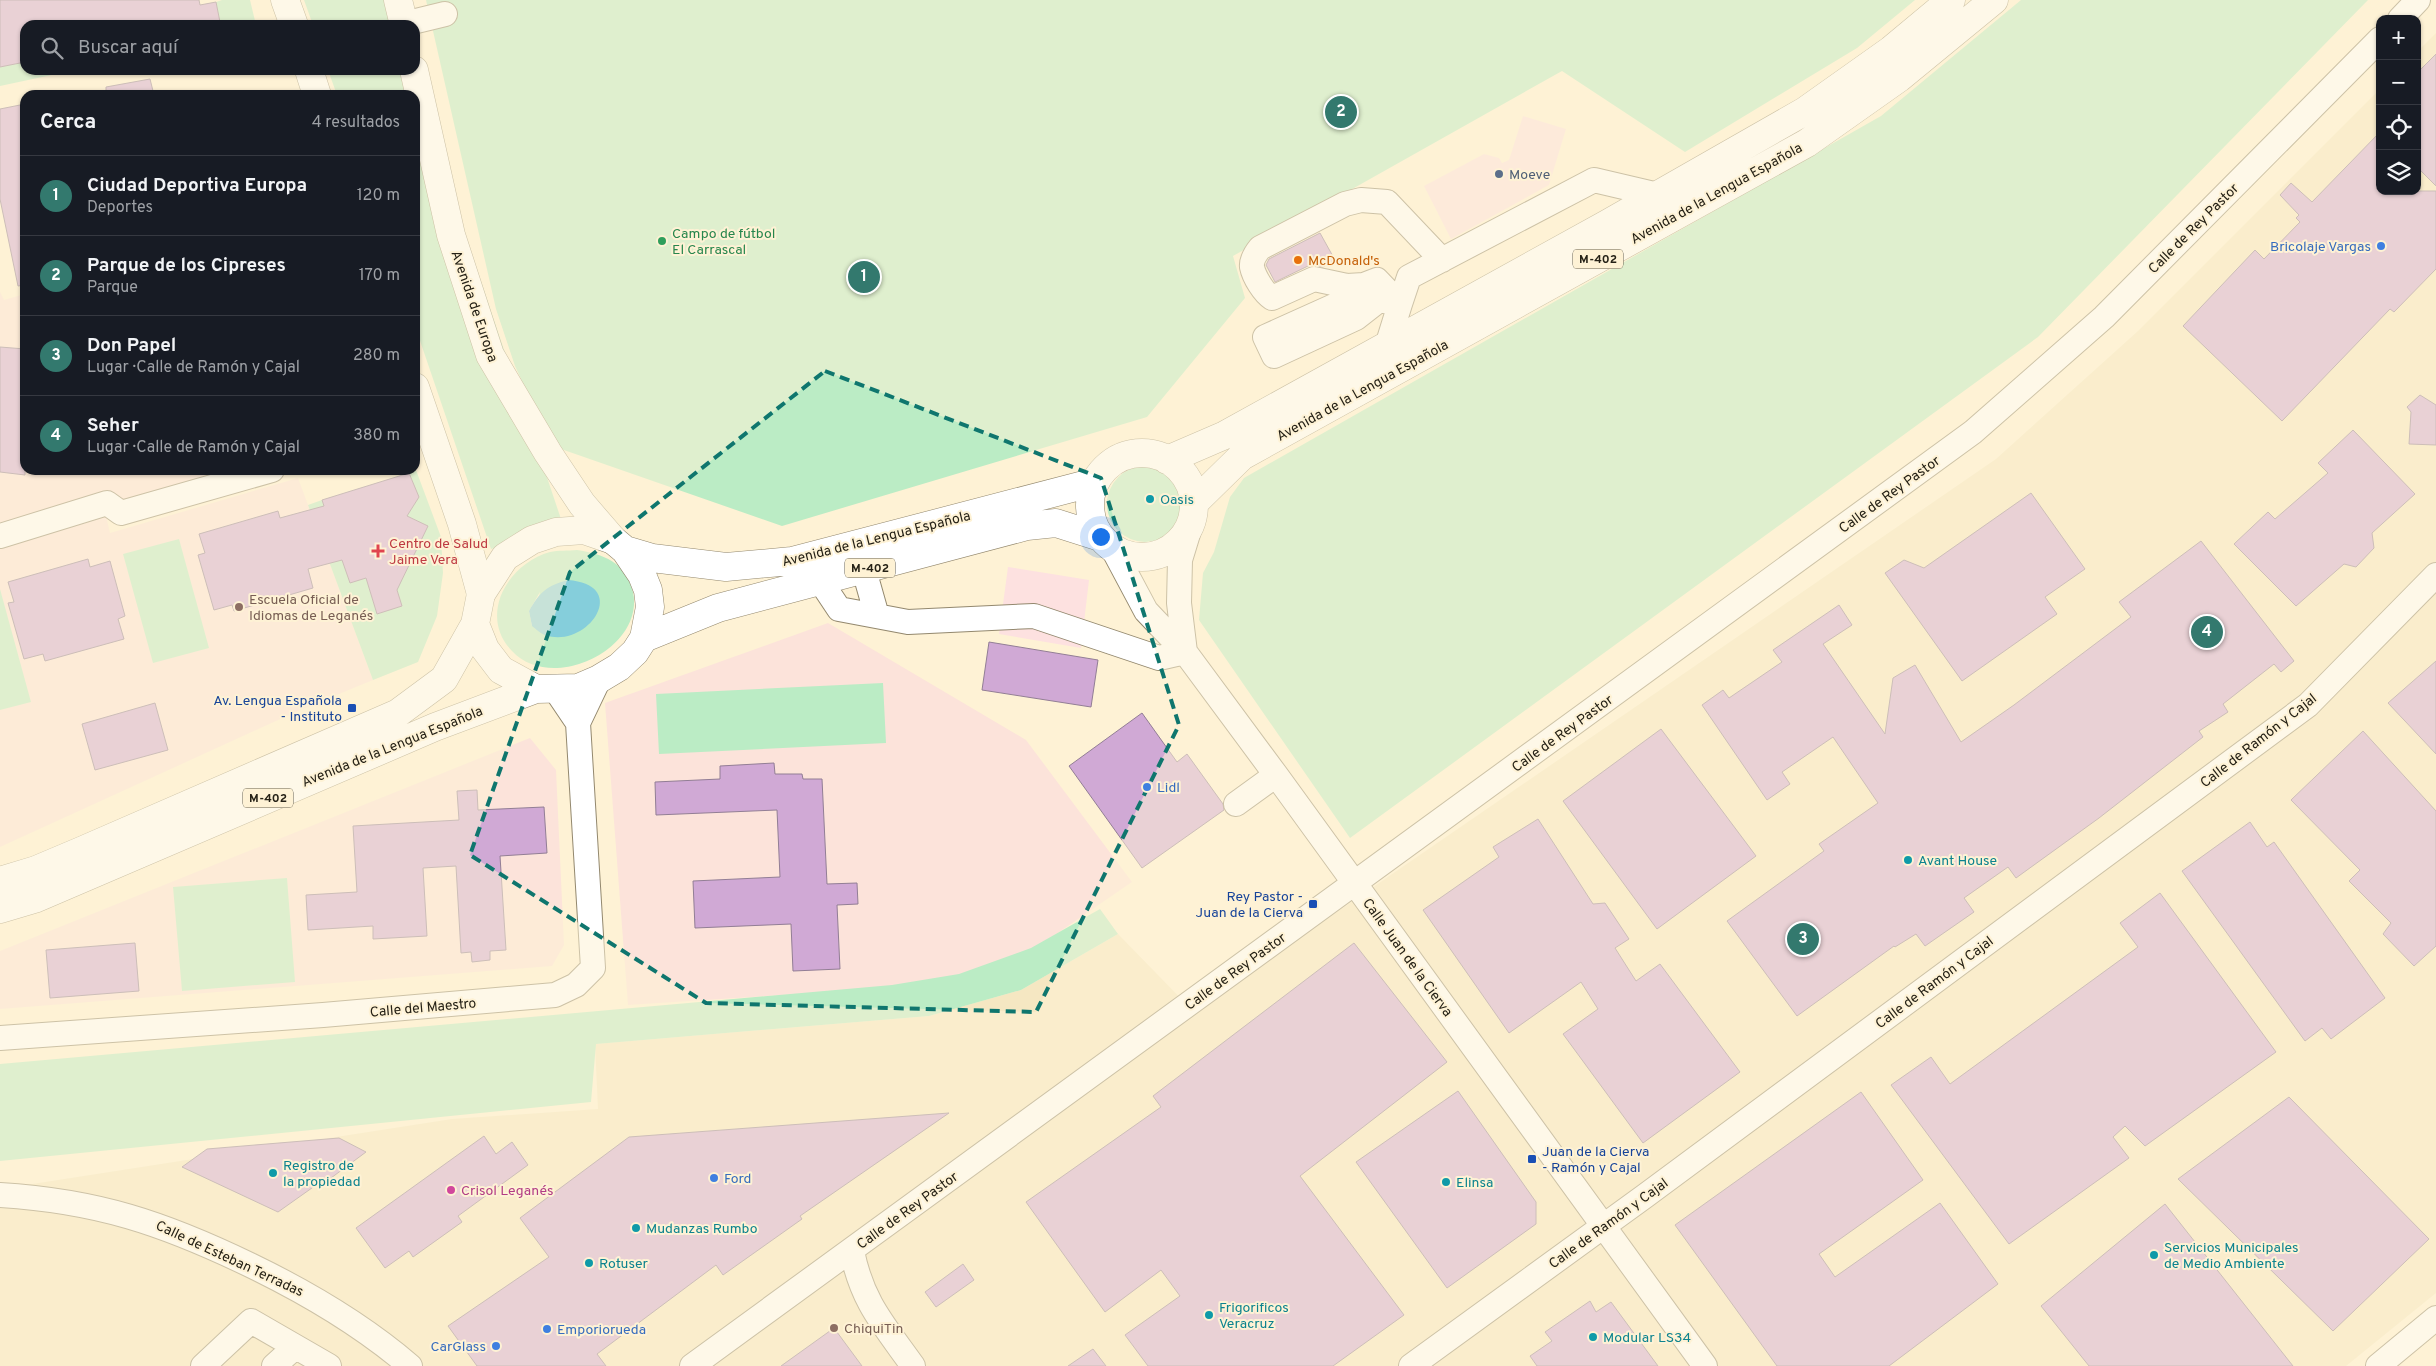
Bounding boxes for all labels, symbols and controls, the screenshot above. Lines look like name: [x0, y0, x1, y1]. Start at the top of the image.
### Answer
map controls: [2376, 15, 2421, 195]
button: +: [2376, 15, 2421, 60]
search box: [20, 20, 420, 75]
icon: search: [38, 34, 66, 62]
text: Buscar aquí: [78, 36, 178, 60]
button: −: [2376, 60, 2421, 105]
pin: 2: [1325, 93, 1357, 131]
button: locate: [2376, 105, 2421, 150]
text: Cerca: [40, 109, 96, 136]
text: 4 resultados: [312, 113, 400, 133]
street label: Avenida de la Lengua Española: [1628, 140, 1806, 249]
button: layers: [2376, 150, 2421, 195]
place label: Moeve: [1509, 167, 1550, 184]
marker: Moeve: [1493, 168, 1505, 180]
text: Ciudad Deportiva Europa: [87, 174, 307, 198]
street label: Calle de Rey Pastor: [2145, 180, 2243, 278]
text: 1: [53, 186, 59, 206]
text: 120 m: [357, 186, 400, 206]
text: Deportes: [87, 198, 153, 218]
place label: Campo de fútbol El Carrascal: [672, 226, 775, 259]
marker: Campo de fútbol El Carrascal: [656, 235, 668, 247]
place label: Bricolaje Vargas: [2270, 239, 2371, 256]
marker: Bricolaje Vargas: [2375, 240, 2387, 252]
street label: Avenida de Europa: [447, 248, 501, 365]
road number: M-402: [1573, 250, 1623, 268]
place label: McDonald's: [1308, 253, 1380, 270]
text: Parque de los Cipreses: [87, 254, 286, 278]
marker: McDonald's: [1292, 254, 1304, 266]
pin: 1: [848, 258, 880, 296]
text: 2: [51, 266, 61, 286]
text: 170 m: [359, 266, 400, 286]
text: Parque: [87, 278, 138, 298]
text: Don Papel: [87, 334, 176, 358]
street label: Avenida de la Lengua Española: [1274, 337, 1452, 446]
text: 3: [51, 346, 61, 366]
text: 280 m: [353, 346, 400, 366]
text: Lugar · Calle de Ramón y Cajal: [87, 358, 300, 378]
text: Seher: [87, 414, 139, 438]
text: 4: [51, 426, 61, 446]
text: 380 m: [353, 426, 400, 446]
text: Lugar · Calle de Ramón y Cajal: [87, 438, 300, 458]
street label: Calle de Rey Pastor: [1836, 452, 1944, 538]
place label: Oasis: [1160, 492, 1194, 509]
marker: Oasis: [1144, 493, 1156, 505]
street label: Avenida de la Lengua Española: [780, 508, 972, 571]
your location: [1088, 524, 1114, 550]
place label: Centro de Salud Jaime Vera: [389, 536, 488, 569]
marker: Centro de Salud Jaime Vera: [371, 544, 385, 558]
road number: M-402: [845, 558, 895, 578]
place label: Escuela Oficial de Idiomas de Leganés: [249, 592, 373, 625]
marker: Escuela Oficial de Idiomas de Leganés: [233, 601, 245, 613]
pin: 4: [2191, 613, 2223, 651]
street label: Calle de Ramón y Cajal: [2197, 690, 2321, 792]
street label: Calle de Rey Pastor: [1509, 691, 1617, 777]
place label: Av. Lengua Española - Instituto: [213, 693, 342, 726]
marker: Av. Lengua Española - Instituto: [346, 702, 358, 714]
street label: Avenida de la Lengua Española: [300, 703, 486, 792]
place label: Lidl: [1157, 780, 1180, 797]
marker: Lidl: [1141, 781, 1153, 793]
road number: M-402: [243, 788, 293, 808]
place label: Avant House: [1918, 853, 1997, 870]
marker: Avant House: [1902, 854, 1914, 866]
place label: Rey Pastor - Juan de la Cierva: [1196, 889, 1303, 922]
street label: Calle Juan de la Cierva: [1358, 895, 1455, 1020]
marker: Rey Pastor - Juan de la Cierva: [1307, 898, 1319, 910]
pin: 3: [1787, 920, 1819, 958]
street label: Calle de Rey Pastor: [1182, 929, 1290, 1015]
street label: Calle de Ramón y Cajal: [1873, 933, 1997, 1033]
street label: Calle del Maestro: [369, 995, 477, 1022]
place label: Juan de la Cierva - Ramón y Cajal: [1542, 1144, 1649, 1177]
marker: Juan de la Cierva - Ramón y Cajal: [1526, 1153, 1538, 1165]
place label: Registro de la propiedad: [283, 1158, 361, 1191]
marker: Registro de la propiedad: [267, 1167, 279, 1179]
street label: Calle de Rey Pastor: [854, 1168, 962, 1254]
place label: Ford: [724, 1171, 751, 1188]
marker: Ford: [708, 1172, 720, 1184]
place label: Elinsa: [1456, 1175, 1493, 1192]
street label: Calle de Ramón y Cajal: [1546, 1175, 1672, 1273]
marker: Elinsa: [1440, 1176, 1452, 1188]
place label: Crisol Leganés: [461, 1183, 554, 1200]
marker: Crisol Leganés: [445, 1184, 457, 1196]
street label: Calle de Esteban Terradas: [153, 1218, 306, 1301]
place label: Mudanzas Rumbo: [646, 1221, 758, 1238]
marker: Mudanzas Rumbo: [630, 1222, 642, 1234]
place label: Servicios Municipales de Medio Ambiente: [2164, 1240, 2299, 1273]
marker: Servicios Municipales de Medio Ambiente: [2148, 1249, 2160, 1261]
place label: Rotuser: [599, 1256, 649, 1273]
marker: Rotuser: [583, 1257, 595, 1269]
place label: Frigorificos Veracruz: [1219, 1300, 1289, 1333]
marker: Frigorificos Veracruz: [1203, 1309, 1215, 1321]
place label: ChiquiTin: [844, 1321, 903, 1338]
place label: Emporiorueda: [557, 1322, 646, 1339]
marker: ChiquiTin: [828, 1322, 840, 1334]
marker: Emporiorueda: [541, 1323, 553, 1335]
place label: Modular LS34: [1603, 1330, 1691, 1347]
marker: Modular LS34: [1587, 1331, 1599, 1343]
place label: CarGlass: [430, 1339, 486, 1356]
marker: CarGlass: [490, 1340, 502, 1352]

